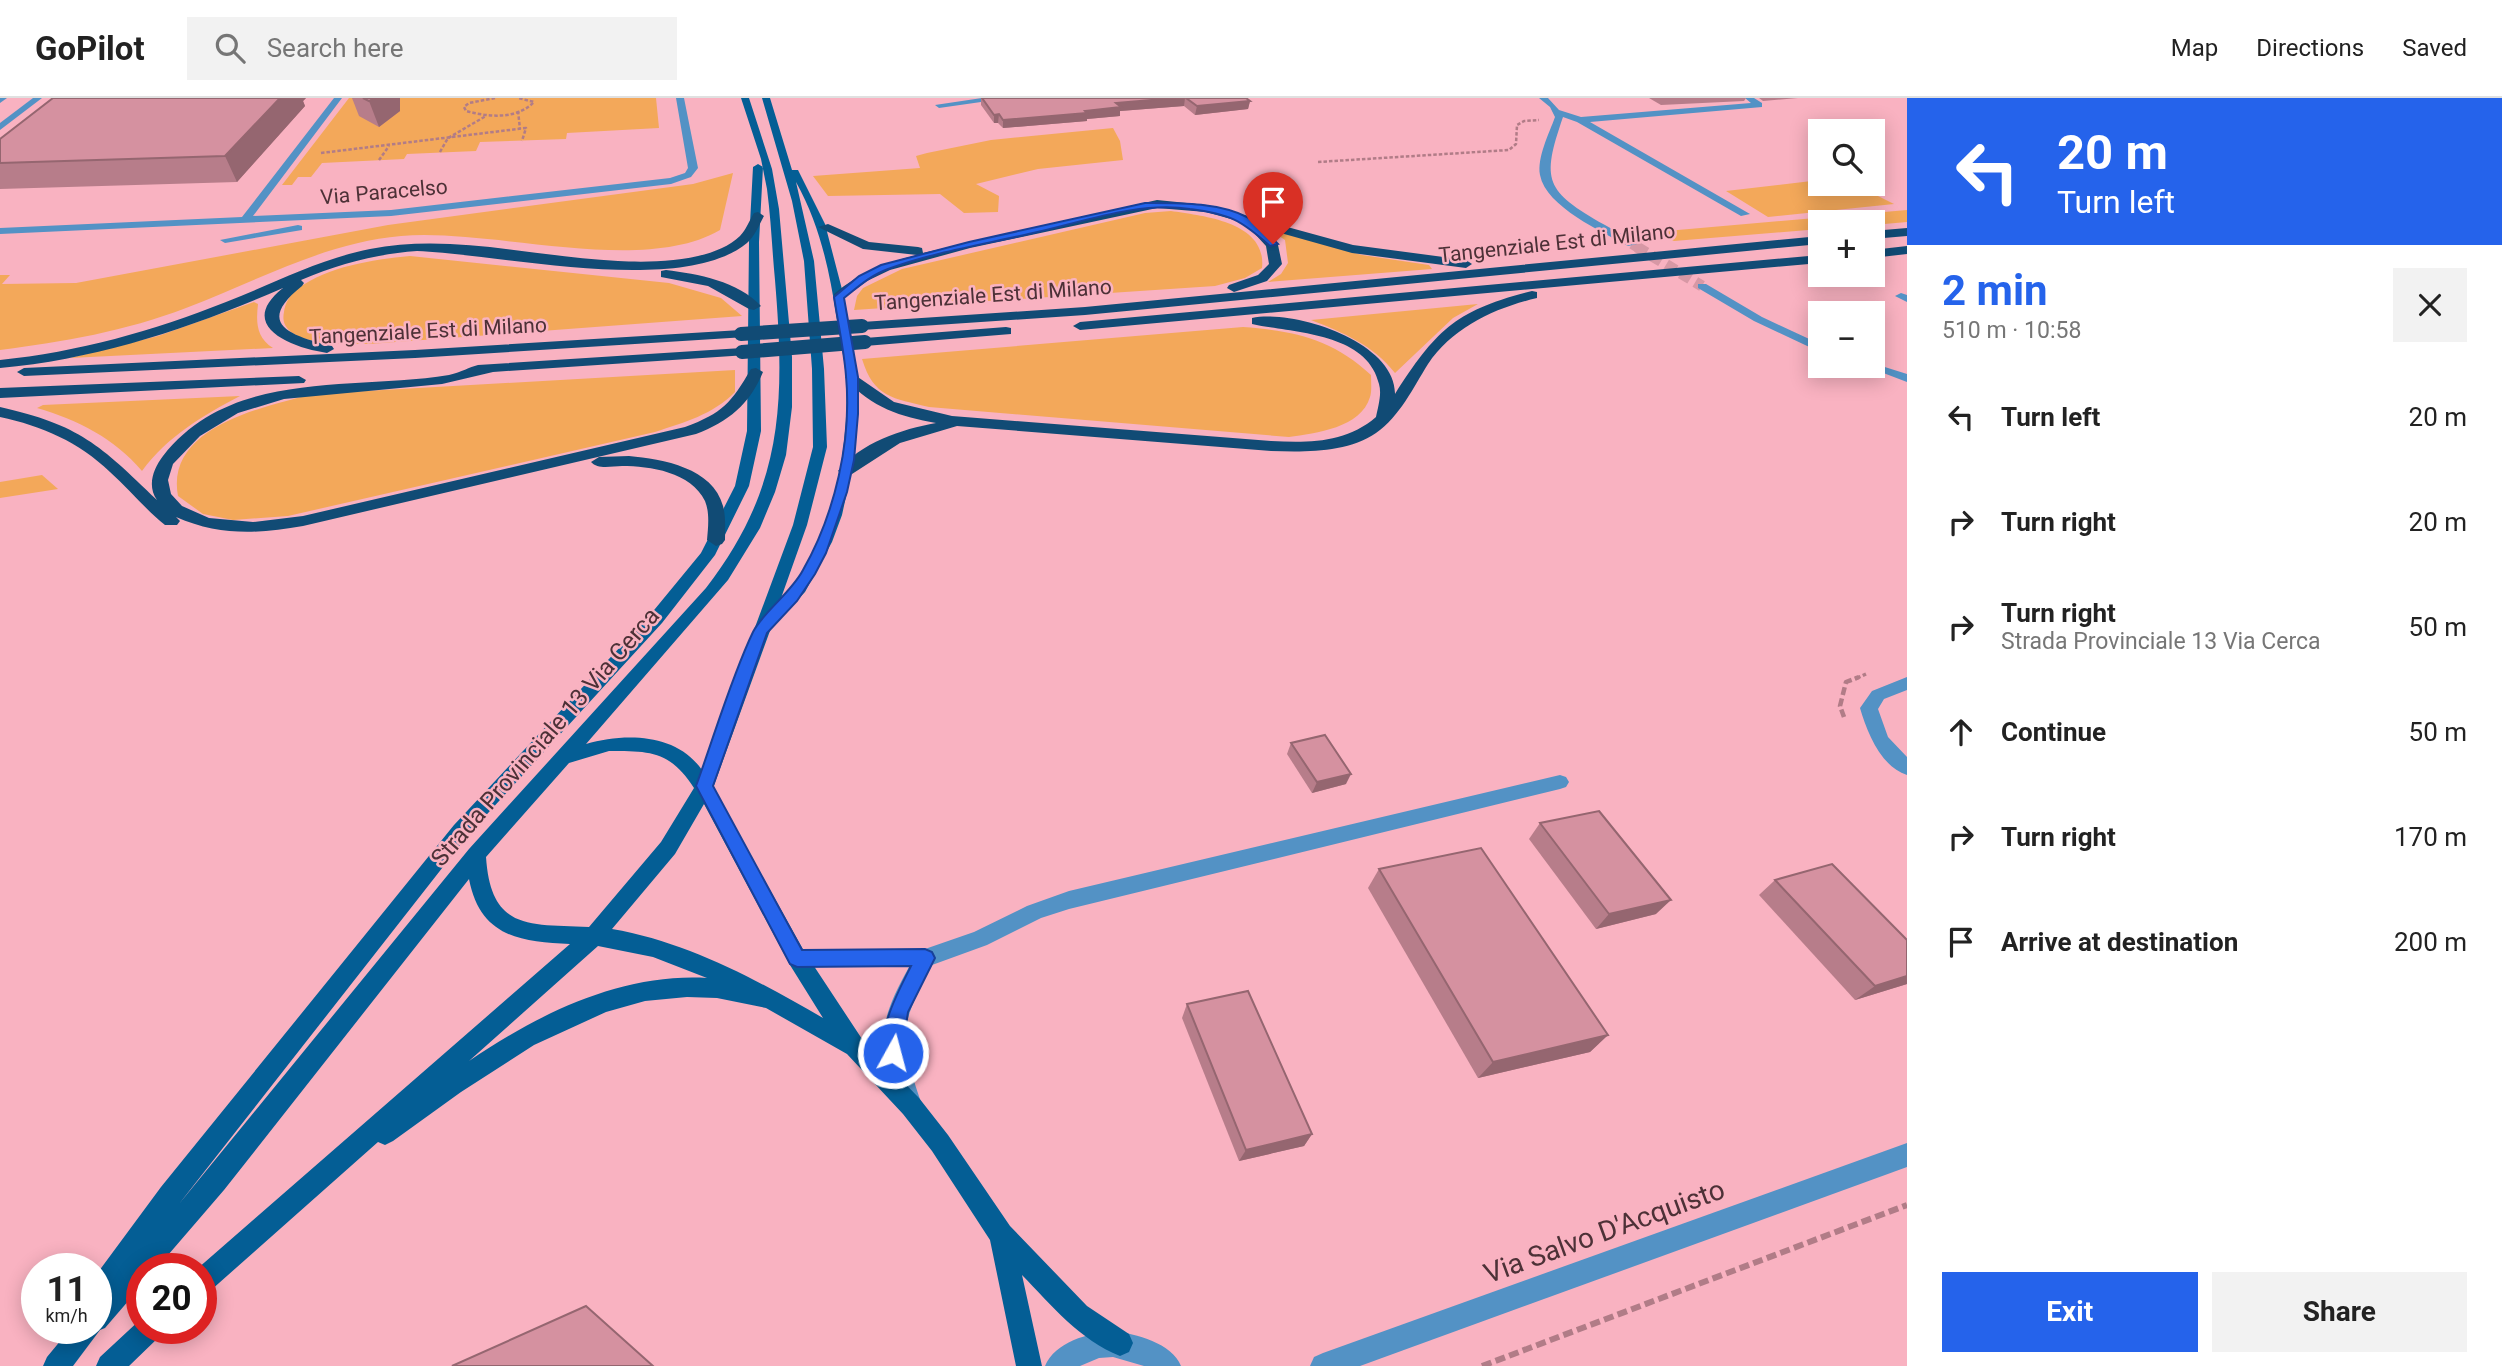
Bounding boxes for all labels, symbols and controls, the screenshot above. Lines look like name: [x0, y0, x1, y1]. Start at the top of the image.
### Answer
search box: [187, 17, 677, 80]
text: GoPilot: [35, 29, 145, 68]
icon: search: [211, 29, 249, 67]
text: Search here: [267, 33, 403, 63]
text: Map: [2171, 34, 2218, 62]
text: Directions: [2256, 34, 2364, 62]
text: Saved: [2402, 34, 2467, 62]
map controls: [1808, 119, 1885, 378]
button: search: [1808, 119, 1885, 196]
text: 20 m: [2057, 124, 2168, 181]
icon: left: [1942, 126, 2033, 217]
pin: [1243, 172, 1303, 244]
street label: Via Paracelso: [319, 174, 449, 210]
icon: arrive: [1254, 183, 1292, 221]
text: Turn left: [2057, 183, 2175, 221]
button: +: [1808, 210, 1885, 287]
street label: Tangenziale Est di Milano: [1437, 219, 1677, 267]
text: 2 min: [1942, 266, 2048, 315]
button: close: [2393, 268, 2467, 342]
street label: Tangenziale Est di Milano: [874, 275, 1113, 315]
button: −: [1808, 301, 1885, 378]
street label: Tangenziale Est di Milano: [309, 313, 547, 349]
text: 510 m · 10:58: [1942, 317, 2081, 344]
icon: left: [1942, 398, 1980, 436]
text: Turn left: [2001, 402, 2100, 432]
text: 20 m: [2409, 402, 2467, 432]
icon: right: [1942, 503, 1980, 541]
text: Turn right: [2001, 507, 2116, 537]
text: 20 m: [2409, 507, 2467, 537]
text: Turn right: [2001, 598, 2116, 628]
street label: Strada Provinciale 13 Via Cerca: [425, 602, 665, 872]
icon: right: [1942, 608, 1980, 646]
text: 50 m: [2409, 612, 2467, 642]
text: Strada Provinciale 13 Via Cerca: [2001, 628, 2321, 655]
icon: ahead: [1942, 713, 1980, 751]
text: Continue: [2001, 717, 2106, 747]
text: 50 m: [2409, 717, 2467, 747]
icon: right: [1942, 818, 1980, 856]
text: Turn right: [2001, 822, 2116, 852]
text: 170 m: [2394, 822, 2467, 852]
icon: arrive: [1942, 923, 1980, 961]
text: Arrive at destination: [2001, 927, 2238, 957]
text: 200 m: [2394, 927, 2467, 957]
position arrow: [856, 1016, 930, 1090]
street label: Via Salvo D'Acquisto: [1479, 1173, 1729, 1290]
speed limit sign: 20: [126, 1253, 217, 1344]
text: 11: [46, 1269, 87, 1310]
button: Exit: [1942, 1272, 2198, 1352]
button: Share: [2212, 1272, 2467, 1352]
text: km/h: [45, 1305, 88, 1326]

